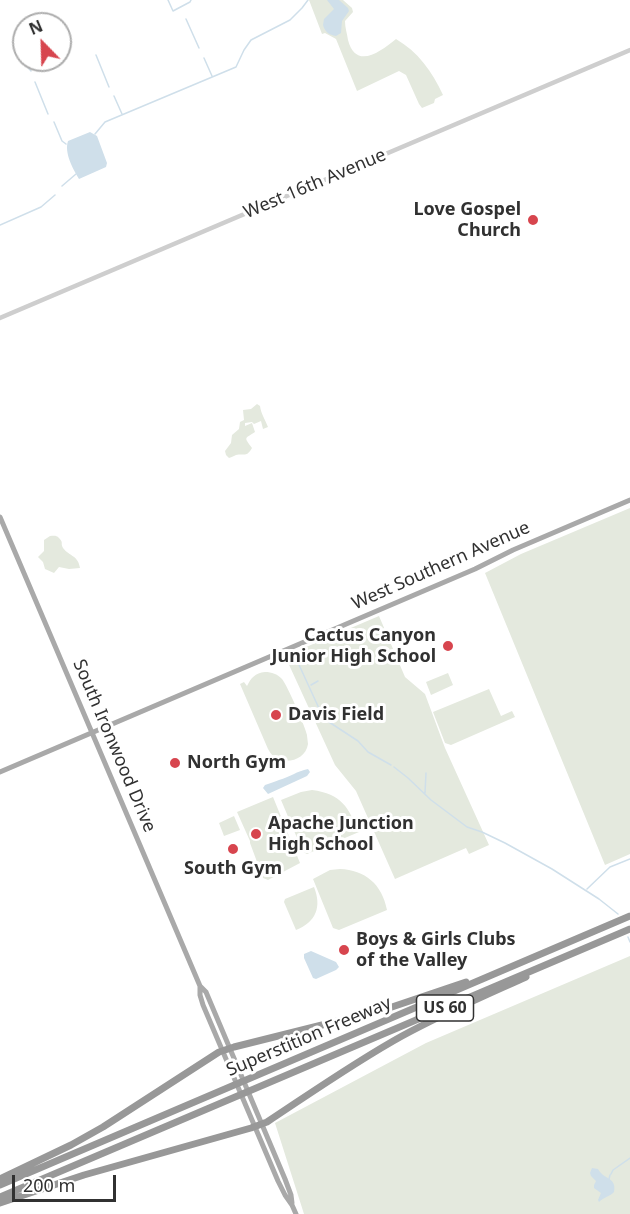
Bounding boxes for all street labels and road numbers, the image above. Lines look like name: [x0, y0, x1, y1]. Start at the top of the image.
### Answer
street label: West 16th Avenue: [241, 144, 389, 224]
street label: West Southern Avenue: [349, 517, 533, 615]
street label: South Ironwood Drive: [68, 656, 160, 836]
street label: Superstition Freeway: [223, 992, 395, 1082]
road number: US 60: [416, 995, 474, 1021]

